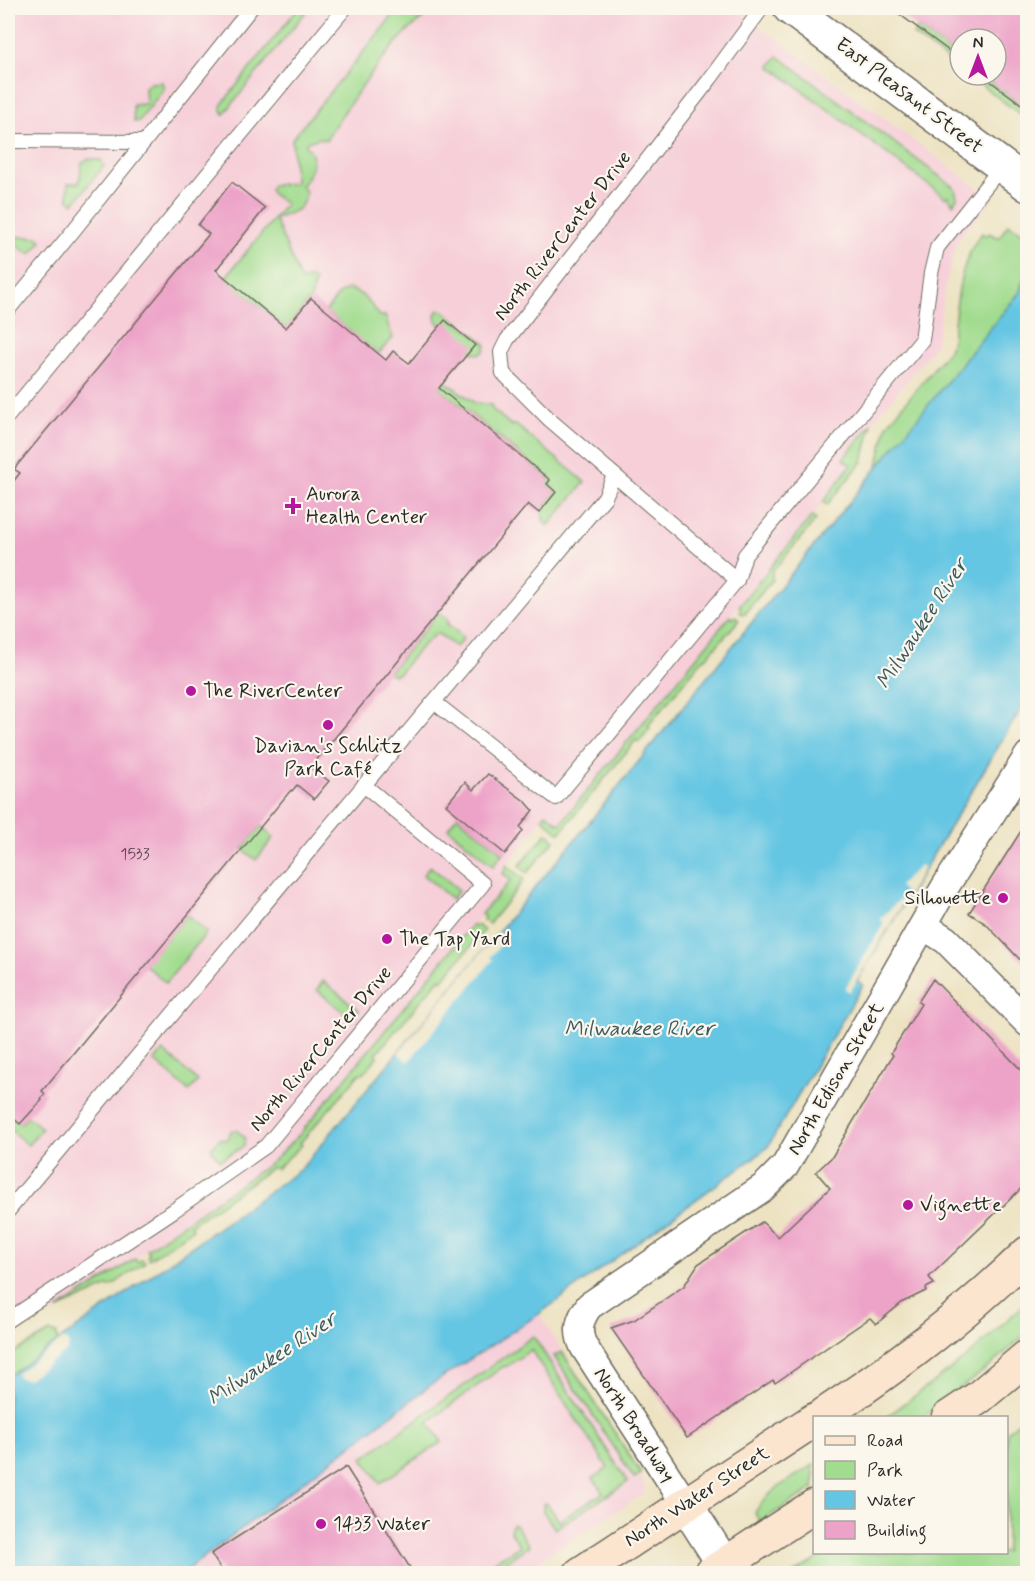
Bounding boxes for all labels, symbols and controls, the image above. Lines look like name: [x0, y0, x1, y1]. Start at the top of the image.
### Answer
north arrow: [948, 27, 1008, 87]
street label: East Pleasant Street: [830, 32, 988, 160]
text: N: [973, 33, 983, 54]
street label: North RiverCenter Drive: [488, 145, 638, 327]
place label: Aurora Health Center: [306, 481, 427, 531]
marker: Aurora Health Center: [284, 497, 302, 515]
water label: Milwaukee River: [870, 551, 976, 694]
place label: The RiverCenter: [203, 678, 343, 705]
marker: The RiverCenter: [184, 684, 198, 698]
marker: Davian's Schlitz Park Café: [321, 718, 335, 732]
place label: Davian's Schlitz Park Café: [254, 733, 403, 783]
house number: 1533: [120, 844, 150, 865]
place label: Silhouette: [905, 885, 991, 912]
marker: Silhouette: [996, 891, 1010, 905]
place label: The Tap Yard: [399, 926, 510, 953]
marker: The Tap Yard: [380, 932, 394, 946]
street label: North RiverCenter Drive: [243, 960, 399, 1138]
street label: North Edison Street: [781, 997, 891, 1160]
water label: Milwaukee River: [564, 1015, 717, 1043]
place label: Vignette: [920, 1192, 1002, 1221]
marker: Vignette: [901, 1198, 915, 1212]
water label: Milwaukee River: [202, 1304, 344, 1412]
street label: North Broadway: [587, 1362, 681, 1488]
legend: [813, 1416, 1008, 1554]
text: Road: [867, 1429, 903, 1453]
street label: North Water Street: [619, 1440, 775, 1554]
text: Park: [867, 1459, 903, 1483]
text: Water: [867, 1489, 916, 1513]
place label: 1433 Water: [333, 1511, 431, 1538]
marker: 1433 Water: [314, 1517, 328, 1531]
text: Building: [867, 1519, 927, 1545]

